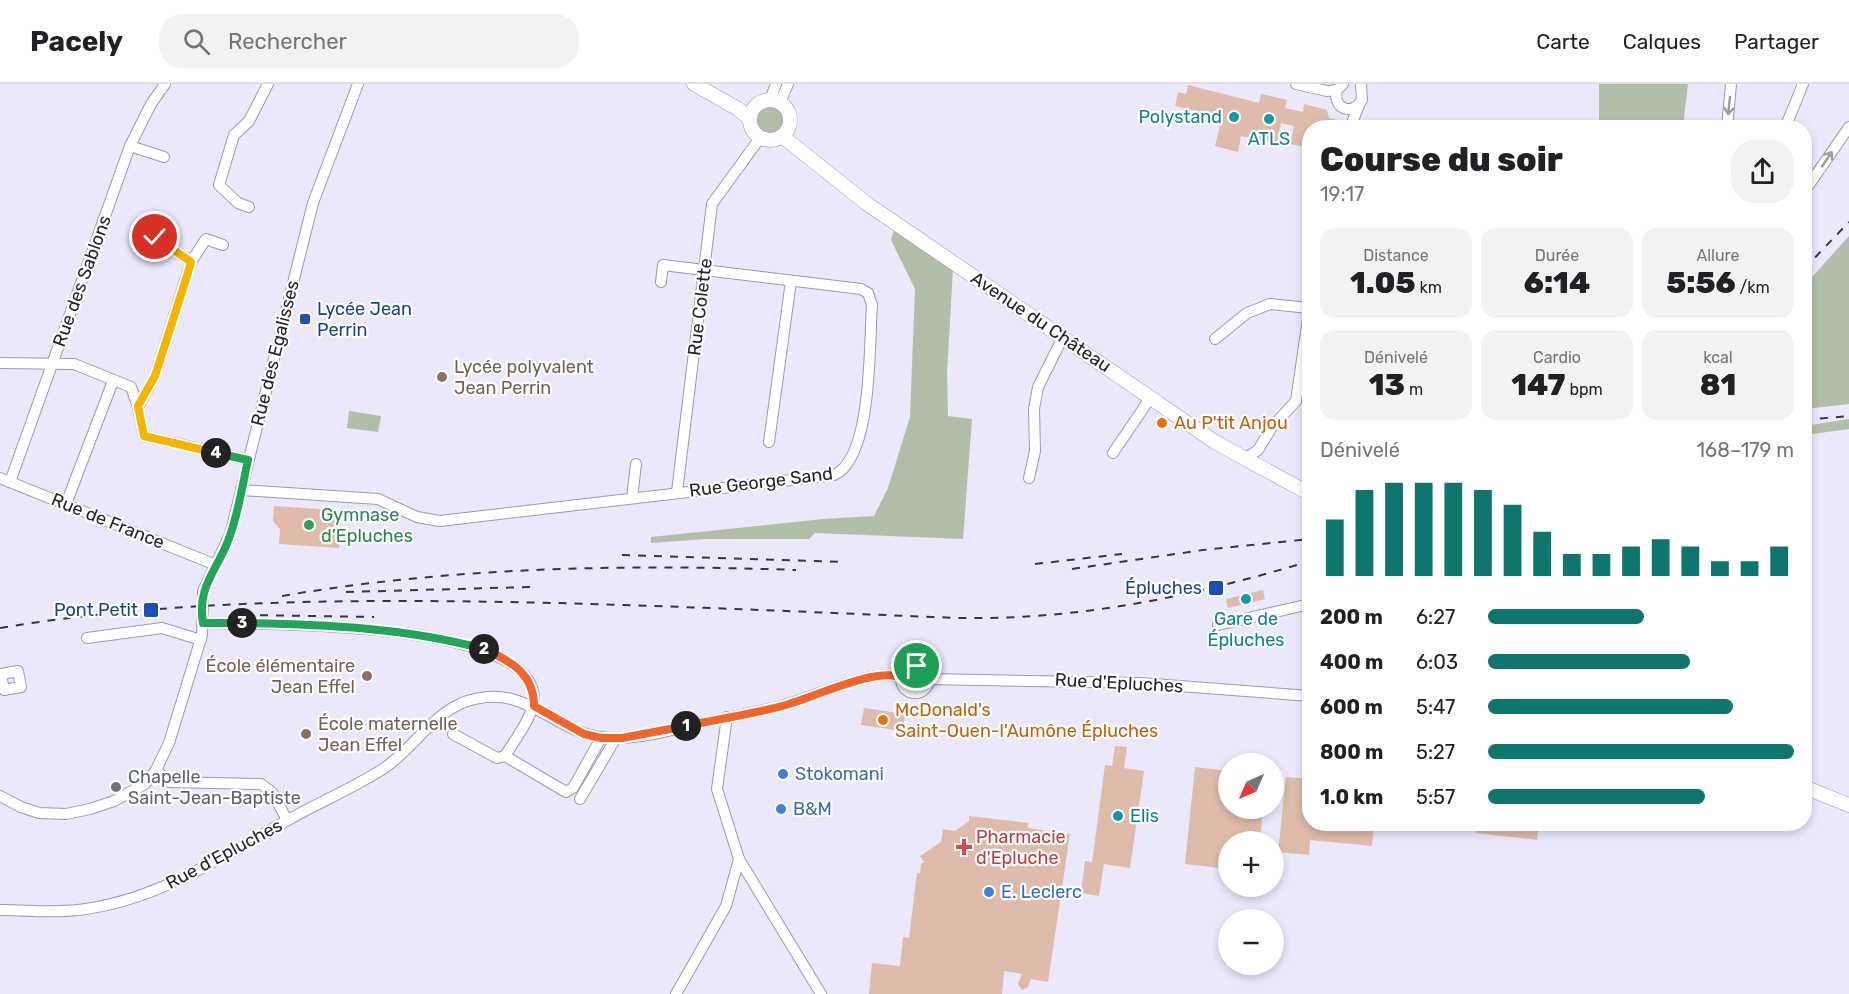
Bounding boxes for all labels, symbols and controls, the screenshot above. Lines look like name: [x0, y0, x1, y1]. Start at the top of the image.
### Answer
search box: [159, 14, 579, 68]
text: Pacely: [30, 25, 123, 58]
icon: search: [180, 25, 213, 58]
text: Rechercher: [228, 28, 347, 55]
text: Carte: [1536, 29, 1590, 54]
text: Calques: [1623, 29, 1701, 54]
text: Partager: [1734, 29, 1819, 54]
one-way arrow: [1723, 95, 1734, 115]
place label: Polystand: [1138, 106, 1222, 128]
marker: Polystand: [1227, 110, 1241, 124]
marker: ATLS: [1262, 112, 1276, 126]
place label: ATLS: [1248, 128, 1290, 150]
text: Course du soir: [1320, 140, 1563, 179]
button: share: [1731, 140, 1794, 203]
one-way arrow: [1821, 152, 1833, 168]
text: 19:17: [1320, 182, 1364, 206]
pin: [129, 211, 180, 262]
street label: Rue des Sablons: [48, 212, 116, 350]
icon: check: [138, 220, 171, 253]
text: Distance: [1363, 246, 1429, 265]
text: Durée: [1535, 246, 1579, 265]
text: Allure: [1696, 246, 1740, 265]
street label: Rue Colette: [683, 257, 717, 357]
text: 1.05: [1350, 265, 1416, 301]
text: 6:14: [1524, 265, 1590, 301]
text: 5:56: [1666, 265, 1736, 301]
street label: Avenue du Château: [967, 267, 1115, 377]
street label: Rue des Egalisses: [246, 278, 304, 428]
text: km: [1416, 278, 1442, 297]
text: /km: [1736, 278, 1770, 297]
place label: Lycée Jean Perrin: [317, 298, 412, 341]
marker: Lycée Jean Perrin: [298, 312, 312, 326]
text: Dénivelé: [1364, 348, 1428, 367]
text: Cardio: [1533, 348, 1581, 367]
text: kcal: [1703, 348, 1733, 367]
place label: Lycée polyvalent Jean Perrin: [454, 356, 594, 399]
text: 13: [1369, 367, 1405, 403]
text: 147: [1511, 367, 1566, 403]
text: 81: [1700, 367, 1736, 403]
marker: Lycée polyvalent Jean Perrin: [435, 370, 449, 384]
text: m: [1405, 380, 1423, 399]
text: bpm: [1566, 380, 1603, 399]
place label: Au P'tit Anjou: [1174, 412, 1288, 434]
marker: Au P'tit Anjou: [1155, 416, 1169, 430]
pin: 4: [201, 438, 231, 468]
text: Dénivelé: [1320, 438, 1400, 462]
text: 168–179 m: [1697, 438, 1794, 462]
text: 4: [211, 443, 221, 462]
street label: Rue George Sand: [688, 462, 834, 502]
street label: Rue de France: [48, 488, 168, 554]
place label: Gymnase d’Epluches: [321, 504, 413, 547]
marker: Gymnase d’Epluches: [302, 518, 316, 532]
place label: Épluches: [1125, 577, 1202, 599]
marker: Épluches: [1207, 579, 1225, 597]
marker: Gare de Épluches: [1239, 592, 1253, 606]
place label: Pont Petit: [54, 599, 138, 621]
marker: Pont Petit: [142, 601, 160, 619]
text: 200 m: [1320, 605, 1383, 629]
text: 6:27: [1416, 605, 1455, 629]
pin: 3: [227, 608, 257, 638]
place label: Gare de Épluches: [1207, 608, 1285, 651]
text: 3: [237, 613, 247, 632]
pin: 2: [469, 634, 499, 664]
text: 2: [479, 639, 489, 658]
pin: [891, 640, 942, 691]
icon: arrive: [900, 649, 933, 682]
text: 400 m: [1320, 650, 1383, 674]
text: 6:03: [1416, 650, 1458, 674]
place label: École élémentaire Jean Effel: [206, 655, 355, 698]
marker: École élémentaire Jean Effel: [360, 669, 374, 683]
street label: Rue d'Epluches: [1054, 669, 1184, 697]
text: 600 m: [1320, 695, 1383, 719]
text: 5:47: [1416, 695, 1455, 719]
place label: McDonald's Saint-Ouen-l'Aumône Épluches: [895, 699, 1158, 742]
pin: 1: [671, 711, 701, 741]
place label: École maternelle Jean Effel: [318, 713, 458, 756]
marker: McDonald's Saint-Ouen-l'Aumône Épluches: [876, 713, 890, 727]
text: 1: [682, 716, 690, 735]
marker: École maternelle Jean Effel: [299, 727, 313, 741]
text: 800 m: [1320, 740, 1383, 764]
text: 5:27: [1416, 740, 1455, 764]
north arrow: [1218, 753, 1284, 819]
map controls: [1218, 753, 1284, 975]
place label: Stokomani: [795, 763, 884, 785]
place label: Chapelle Saint-Jean-Baptiste: [128, 766, 301, 809]
marker: Stokomani: [776, 767, 790, 781]
marker: Chapelle Saint-Jean-Baptiste: [109, 780, 123, 794]
text: 1.0 km: [1320, 785, 1383, 809]
text: 5:57: [1416, 785, 1455, 809]
place label: B&M: [793, 798, 832, 820]
marker: B&M: [774, 802, 788, 816]
place label: Elis: [1130, 805, 1159, 827]
marker: Elis: [1111, 809, 1125, 823]
street label: Rue d'Epluches: [162, 814, 286, 894]
place label: Pharmacie d'Epluche: [976, 826, 1066, 869]
button: +: [1218, 831, 1284, 897]
marker: Pharmacie d'Epluche: [957, 840, 971, 854]
place label: E. Leclerc: [1001, 881, 1082, 903]
marker: E. Leclerc: [982, 885, 996, 899]
button: −: [1218, 909, 1284, 975]

